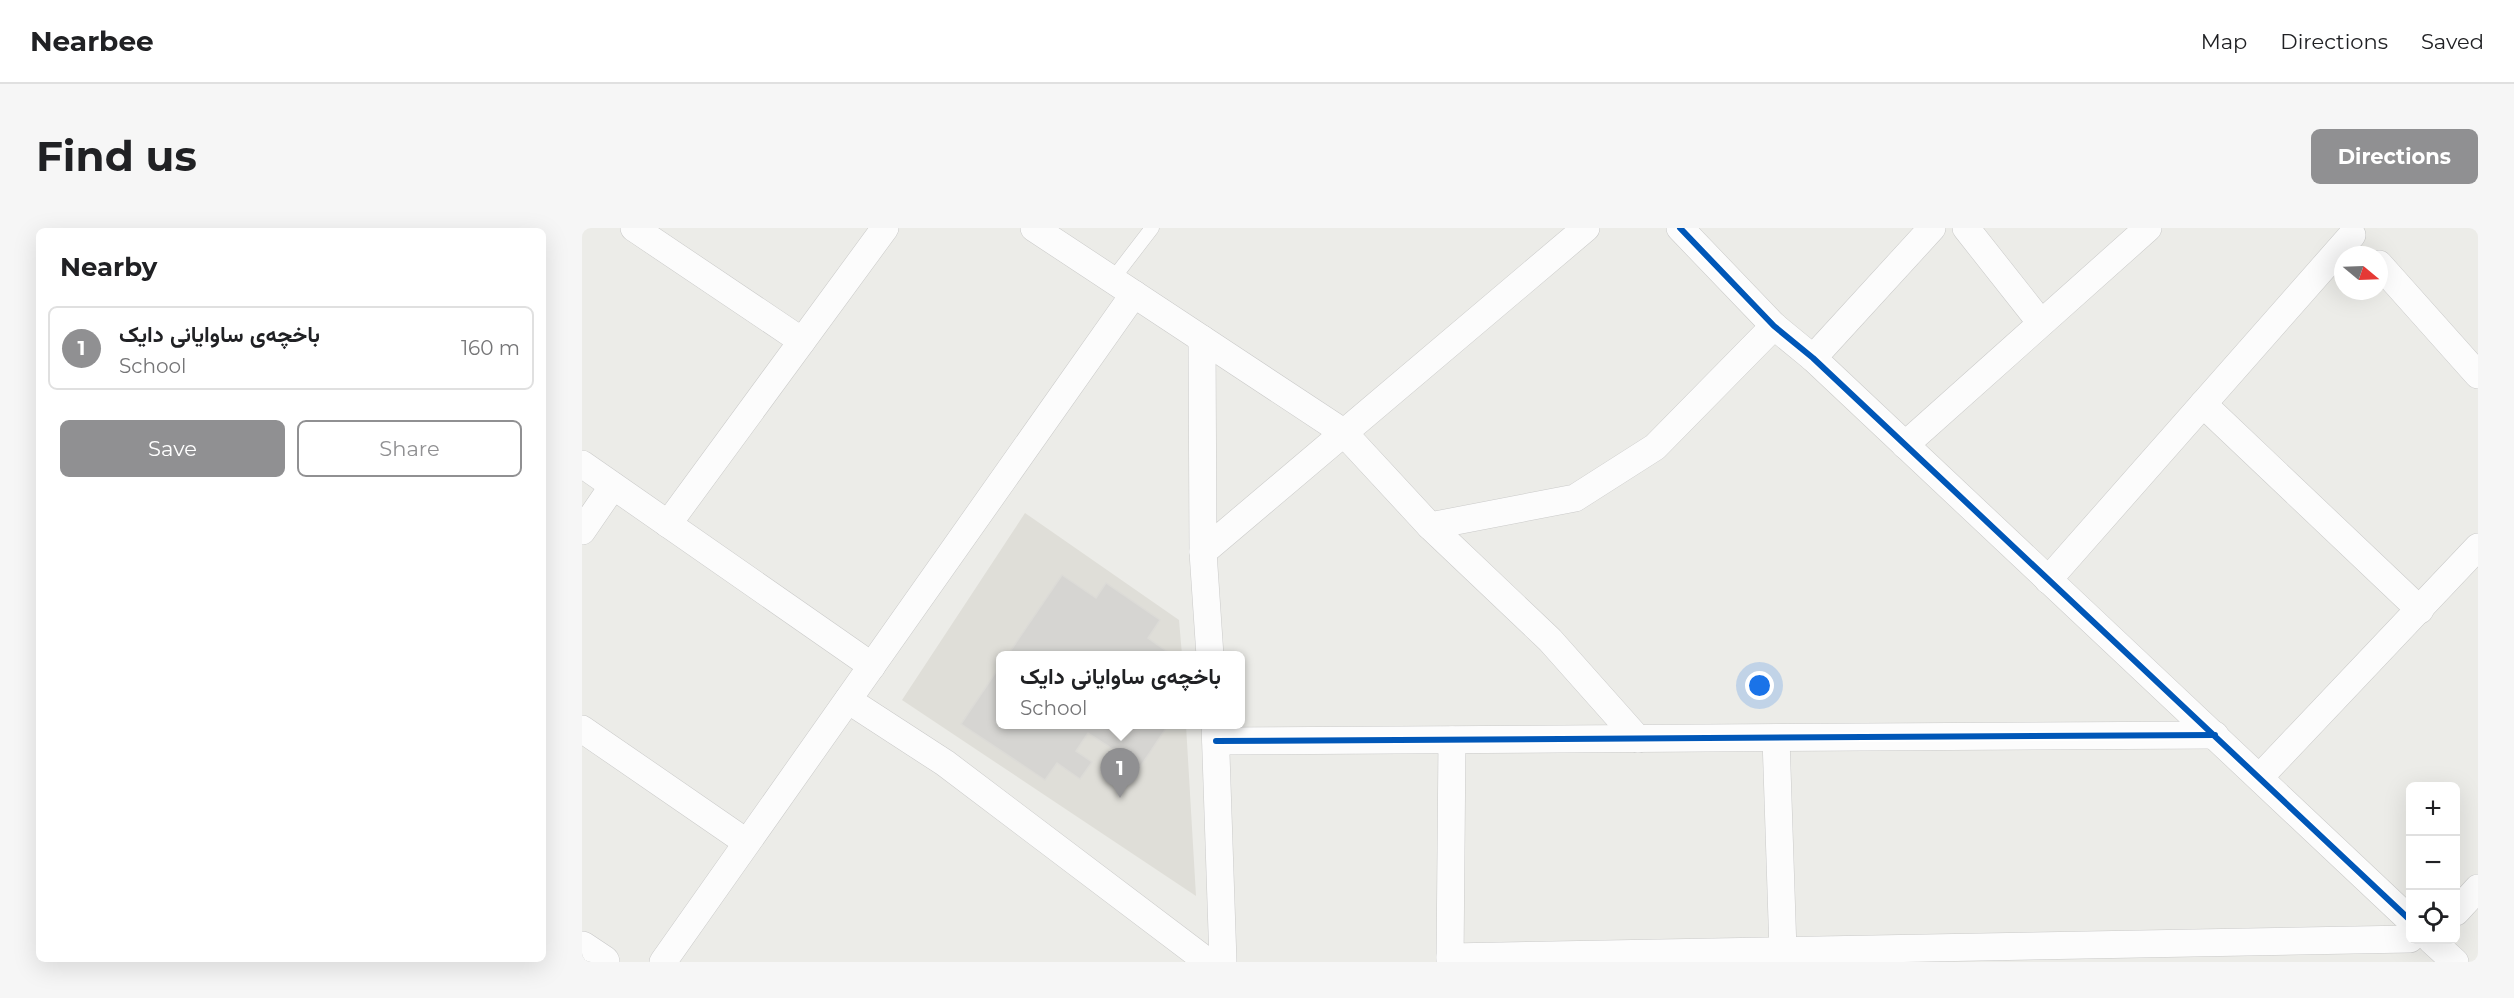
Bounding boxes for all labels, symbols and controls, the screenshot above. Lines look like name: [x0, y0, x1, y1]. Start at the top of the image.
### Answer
text: Nearbee: [30, 24, 154, 58]
text: Map: [2201, 29, 2247, 54]
text: Directions: [2280, 29, 2388, 54]
text: Saved: [2421, 29, 2484, 54]
button: Directions: [2311, 129, 2478, 184]
text: Find us: [36, 130, 197, 182]
north arrow: [2334, 246, 2388, 300]
text: Nearby: [60, 251, 157, 283]
text: باخچەی ساوایانی دایک: [119, 321, 320, 348]
text: 1: [78, 336, 85, 360]
text: 160 m: [461, 336, 520, 360]
text: School: [119, 354, 186, 378]
button: Save: [60, 420, 285, 477]
button: Share: [297, 420, 522, 477]
popup: [996, 651, 1245, 729]
text: باخچەی ساوایانی دایک: [1020, 663, 1221, 690]
your location: [1745, 671, 1774, 700]
text: School: [1020, 696, 1087, 720]
pin: 1: [1100, 748, 1140, 798]
map controls: [2406, 782, 2460, 944]
button: +: [2406, 782, 2460, 836]
button: −: [2406, 836, 2460, 890]
button: locate: [2406, 890, 2460, 944]

